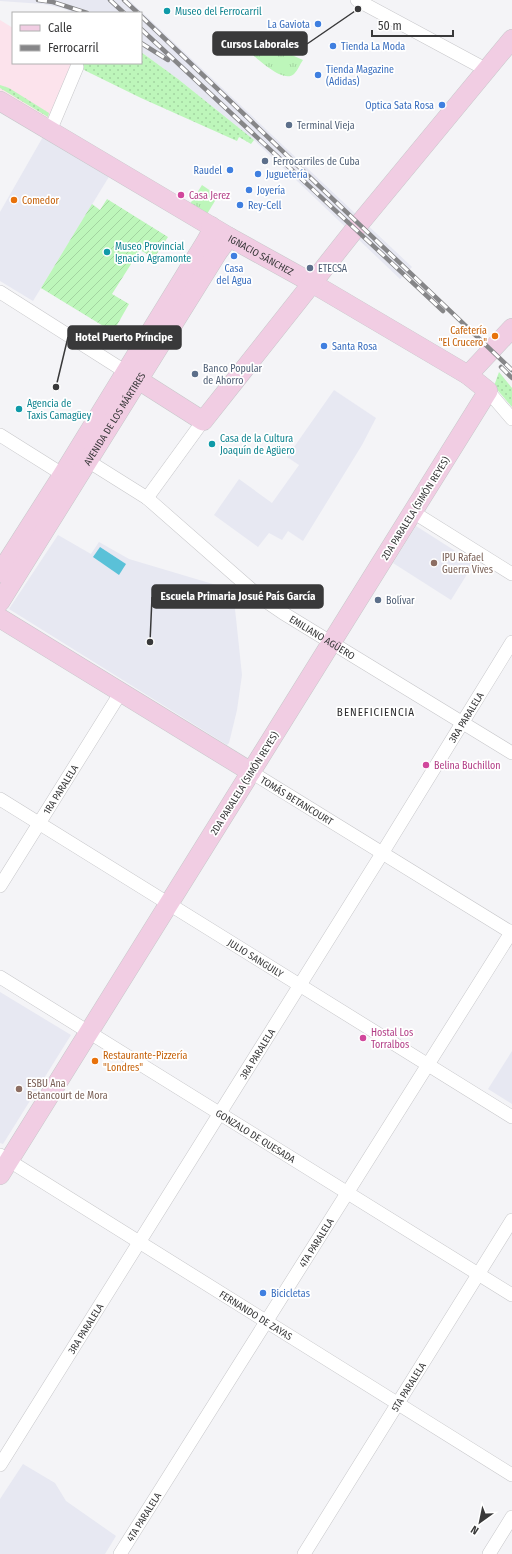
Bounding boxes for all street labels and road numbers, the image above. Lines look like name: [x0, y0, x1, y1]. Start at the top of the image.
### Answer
street label: IGNACIO SÁNCHEZ: [226, 233, 296, 279]
street label: AVENIDA DE LOS MÁRTIRES: [82, 370, 149, 468]
street label: 2DA PARALELA (SIMÓN REYES): [377, 454, 453, 562]
street label: EMILIANO AGÜERO: [287, 613, 357, 662]
street label: 3RA PARALELA: [447, 690, 487, 745]
street label: 2DA PARALELA (SIMÓN REYES): [206, 729, 282, 837]
street label: 1RA PARALELA: [41, 762, 82, 817]
street label: TOMÁS BETANCOURT: [258, 774, 335, 828]
street label: JULIO SANGUILY: [225, 937, 285, 980]
street label: 3RA PARALELA: [238, 1026, 278, 1082]
street label: GONZALO DE QUESADA: [213, 1107, 298, 1166]
street label: 4TA PARALELA: [297, 1216, 337, 1270]
street label: FERNANDO DE ZAYAS: [217, 1289, 294, 1343]
street label: 3RA PARALELA: [66, 1301, 107, 1356]
street label: 5TA PARALELA: [389, 1360, 429, 1414]
street label: 4TA PARALELA: [124, 1490, 165, 1544]

